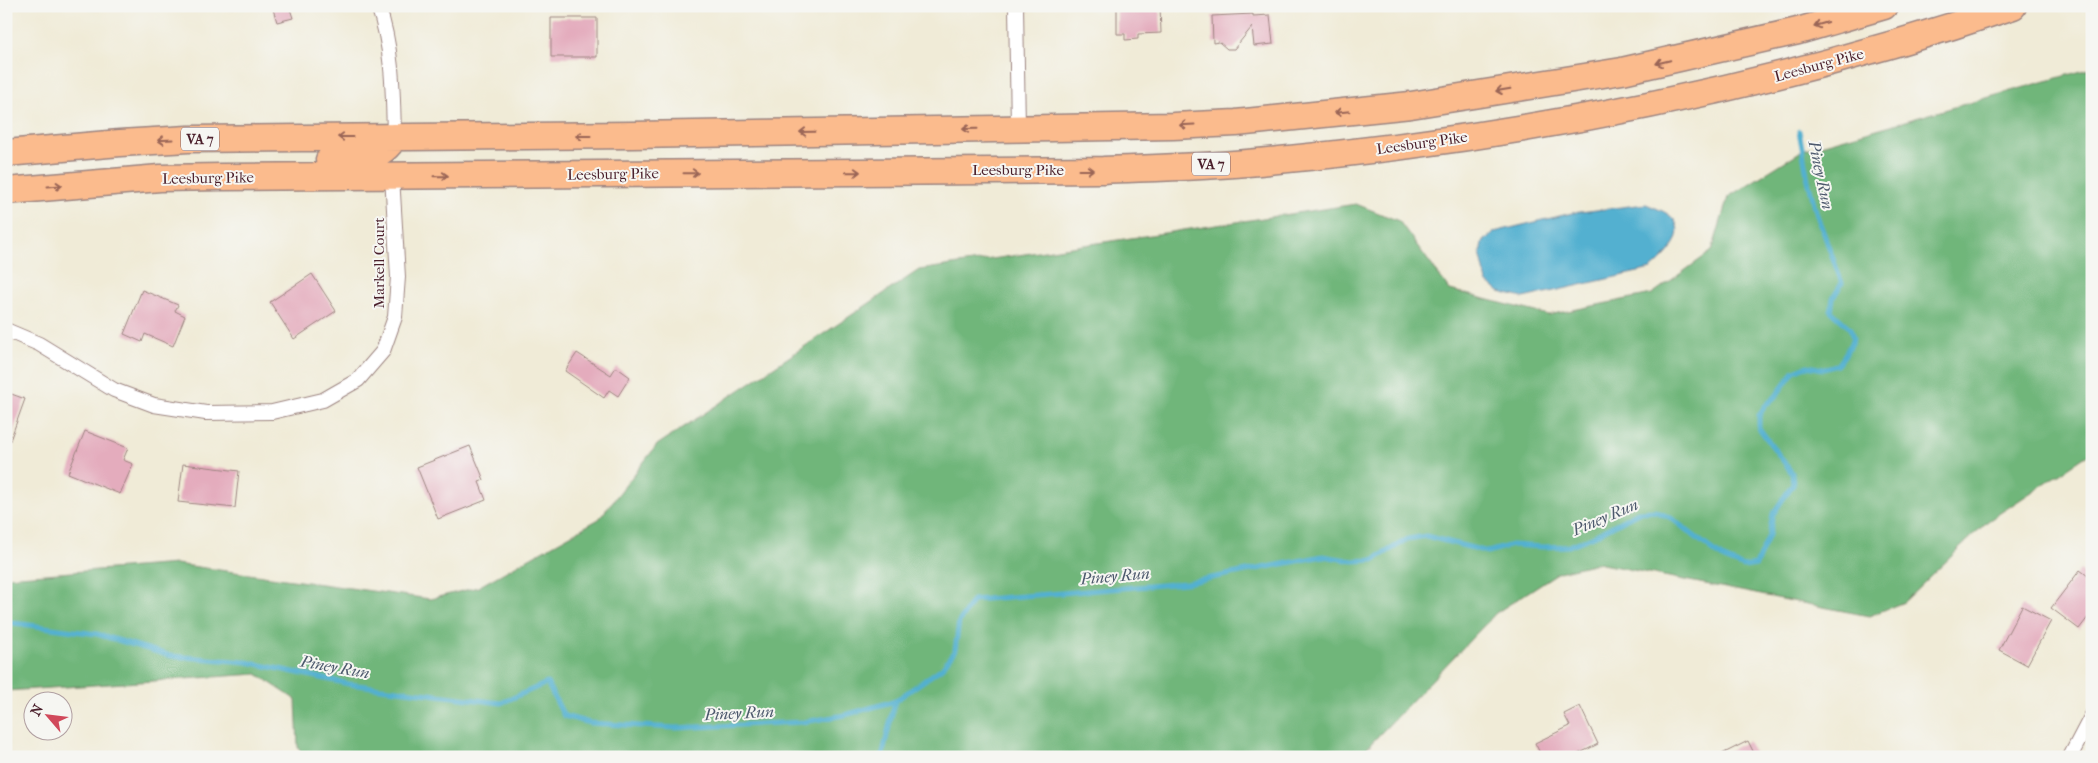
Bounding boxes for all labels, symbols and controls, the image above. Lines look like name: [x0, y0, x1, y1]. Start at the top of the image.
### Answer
one-way arrow: [1813, 20, 1829, 30]
street label: Leesburg Pike: [1772, 44, 1866, 86]
one-way arrow: [1655, 58, 1671, 67]
one-way arrow: [1495, 85, 1511, 95]
one-way arrow: [1334, 107, 1350, 117]
one-way arrow: [1180, 120, 1196, 130]
one-way arrow: [962, 124, 978, 134]
one-way arrow: [799, 127, 816, 137]
road number: VA 7: [181, 128, 219, 150]
street label: Leesburg Pike: [1375, 128, 1469, 158]
one-way arrow: [576, 131, 592, 140]
one-way arrow: [337, 132, 354, 142]
one-way arrow: [157, 136, 173, 145]
water label: Piney Run: [1804, 138, 1838, 211]
road number: VA 7: [1192, 152, 1230, 175]
street label: Leesburg Pike: [972, 161, 1064, 179]
street label: Leesburg Pike: [567, 164, 660, 184]
one-way arrow: [1078, 165, 1094, 175]
one-way arrow: [845, 167, 861, 177]
street label: Leesburg Pike: [162, 168, 255, 188]
one-way arrow: [682, 168, 699, 178]
one-way arrow: [432, 171, 449, 181]
one-way arrow: [46, 182, 62, 191]
street label: Markell Court: [370, 217, 388, 309]
water label: Piney Run: [1568, 495, 1641, 540]
water label: Piney Run: [1078, 563, 1151, 589]
water label: Piney Run: [298, 651, 371, 682]
north arrow: [22, 690, 72, 740]
text: N: [27, 701, 47, 719]
water label: Piney Run: [703, 702, 774, 724]

